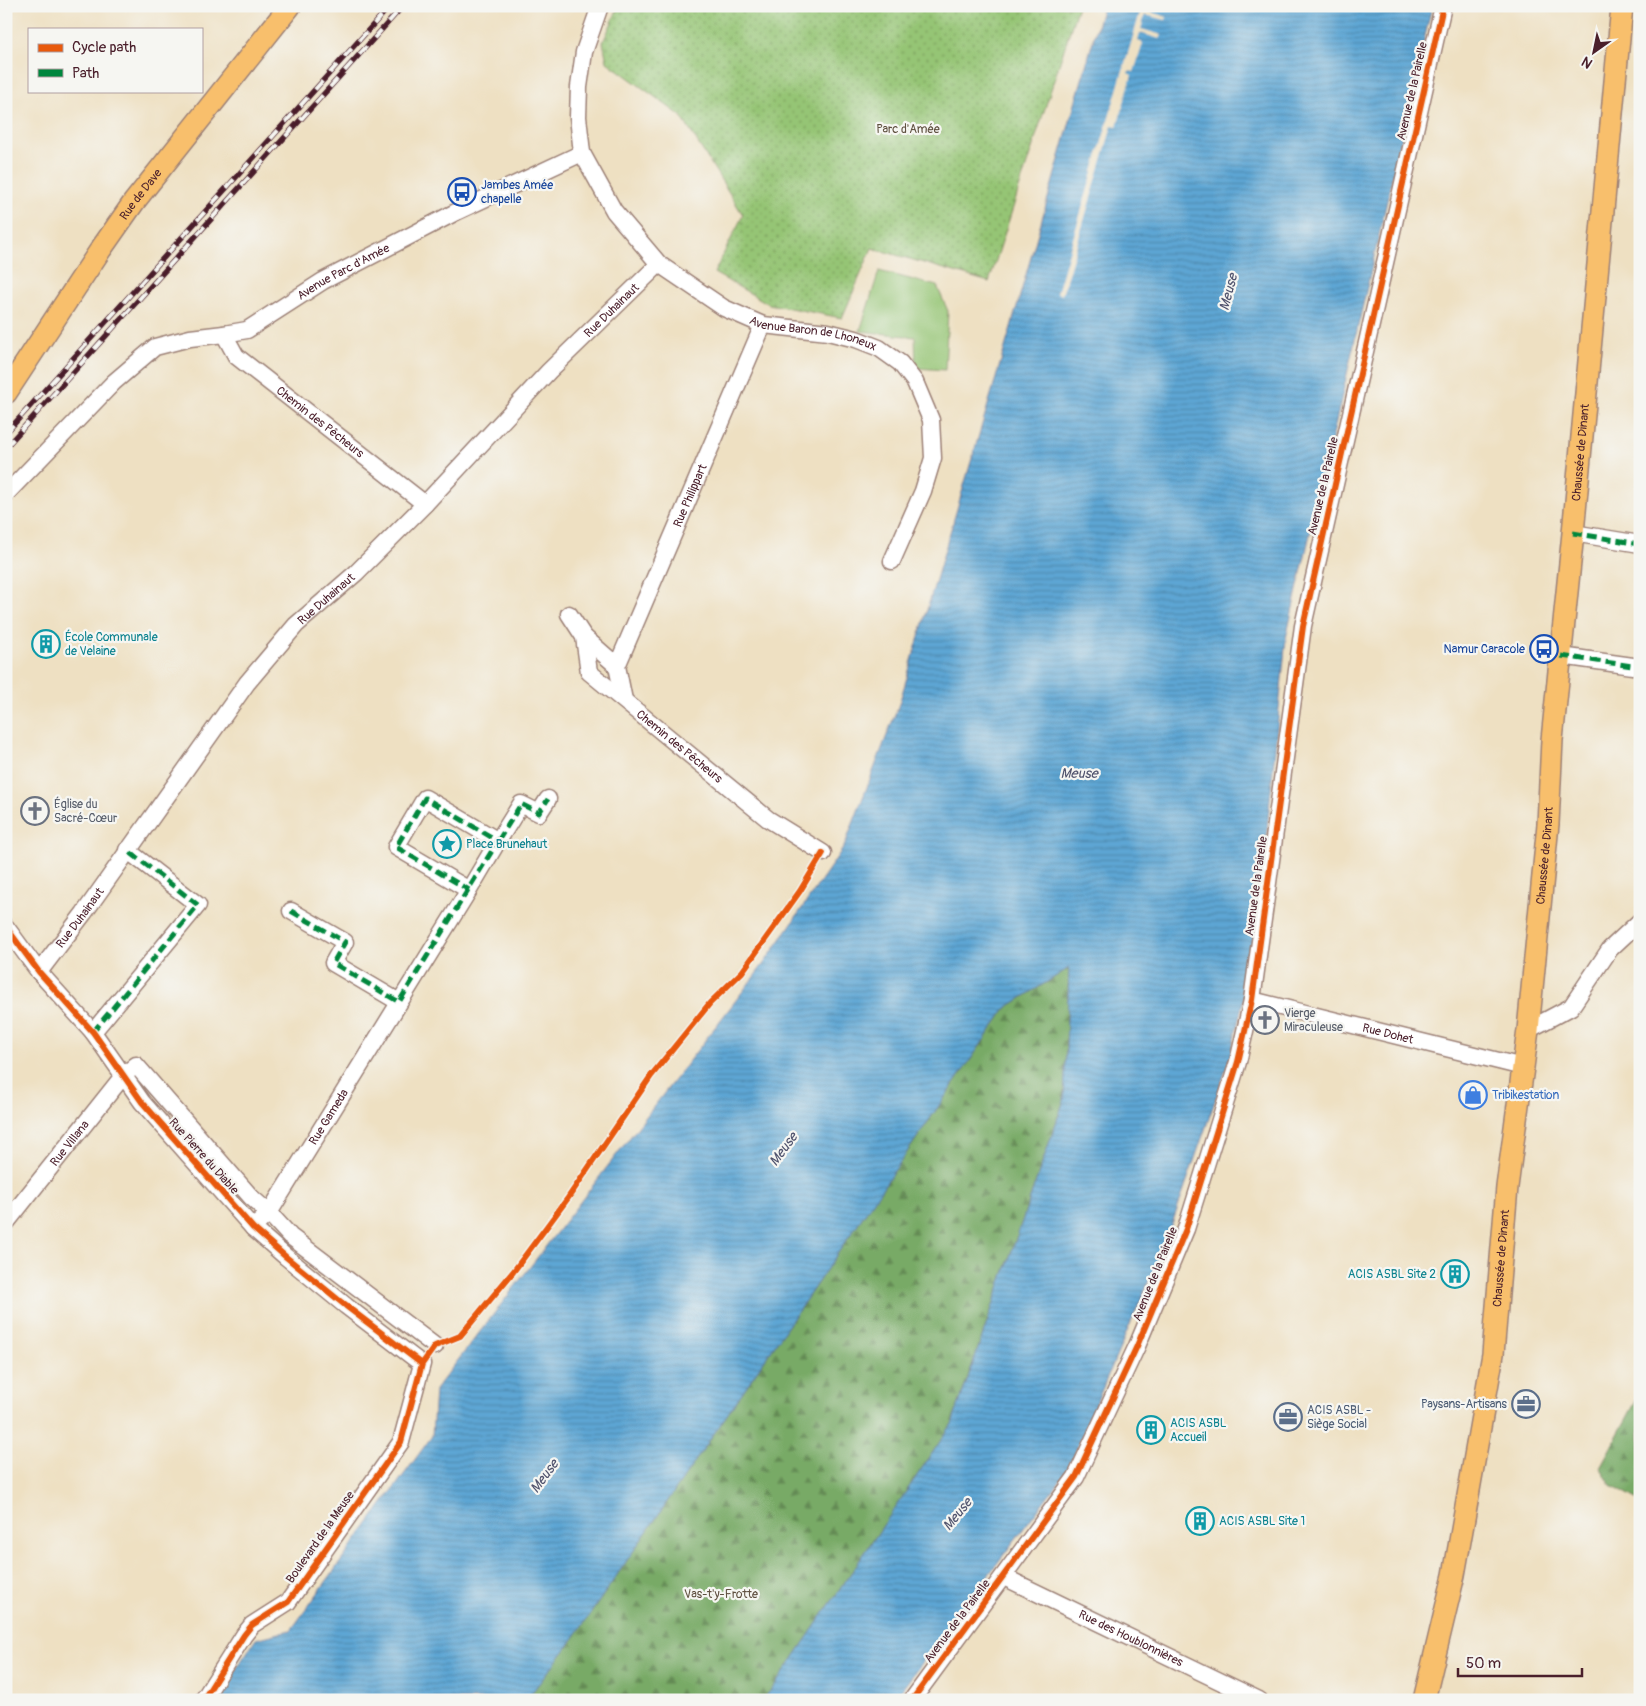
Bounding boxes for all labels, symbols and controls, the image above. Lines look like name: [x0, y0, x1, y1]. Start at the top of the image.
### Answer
legend: [28, 28, 202, 92]
north arrow: [1568, 28, 1618, 78]
text: Cycle path: [72, 38, 136, 57]
street label: Avenue de la Pairelle: [1394, 40, 1431, 142]
text: N: [1579, 53, 1596, 72]
text: Path: [72, 64, 99, 83]
park label: Parc d'Amée: [876, 122, 940, 137]
street label: Rue de Dave: [117, 166, 165, 223]
bus stop icon: Jambes Amée chapelle: [447, 177, 477, 207]
place label: Jambes Amée chapelle: [481, 178, 553, 207]
street label: Avenue Parc d'Amée: [295, 241, 392, 304]
water label: Meuse: [1216, 270, 1242, 312]
street label: Rue Duhainaut: [581, 280, 643, 341]
street label: Avenue Baron de Lhoneux: [747, 313, 879, 354]
street label: Chemin des Pêcheurs: [273, 383, 367, 462]
street label: Chaussée de Dinant: [1569, 403, 1593, 502]
street label: Avenue de la Pairelle: [1305, 435, 1342, 537]
street label: Rue Philippart: [670, 462, 711, 530]
street label: Rue Duhainaut: [295, 570, 358, 628]
building icon: École Communale de Velaine: [31, 629, 61, 659]
place label: École Communale de Velaine: [65, 629, 158, 659]
bus stop icon: Namur Caracole: [1529, 634, 1559, 664]
place label: Namur Caracole: [1444, 642, 1525, 657]
street label: Chemin des Pêcheurs: [633, 707, 726, 787]
water label: Meuse: [1060, 765, 1100, 782]
church icon: Église du Sacré-Cœur: [20, 796, 50, 826]
place label: Église du Sacré-Cœur: [54, 796, 118, 826]
street label: Chaussée de Dinant: [1533, 807, 1557, 905]
place icon: Place Brunehaut: [432, 829, 462, 859]
street label: Avenue de la Pairelle: [1242, 835, 1271, 937]
place label: Place Brunehaut: [466, 837, 548, 852]
street label: Rue Duhainaut: [53, 885, 108, 951]
church icon: Vierge Miraculeuse: [1250, 1005, 1280, 1035]
place label: Vierge Miraculeuse: [1284, 1006, 1343, 1035]
street label: Rue Dohet: [1361, 1021, 1415, 1048]
shop icon: Tribikestation: [1458, 1080, 1488, 1110]
street label: Rue Gameda: [306, 1086, 352, 1148]
place label: Tribikestation: [1492, 1088, 1559, 1103]
street label: Rue Pierre du Diable: [165, 1115, 242, 1198]
street label: Rue Villana: [47, 1117, 93, 1169]
water label: Meuse: [766, 1128, 802, 1169]
street label: Chaussée de Dinant: [1490, 1209, 1513, 1308]
street label: Avenue de la Pairelle: [1130, 1225, 1181, 1324]
building icon: ACIS ASBL Site 2: [1440, 1259, 1470, 1289]
place label: ACIS ASBL Site 2: [1348, 1267, 1436, 1282]
office icon: Paysans-Artisans: [1511, 1389, 1541, 1419]
place label: Paysans-Artisans: [1421, 1397, 1508, 1412]
office icon: ACIS ASBL - Siège Social: [1273, 1402, 1303, 1432]
place label: ACIS ASBL - Siège Social: [1307, 1403, 1371, 1432]
building icon: ACIS ASBL Accueil: [1136, 1415, 1166, 1445]
place label: ACIS ASBL Accueil: [1170, 1416, 1227, 1445]
water label: Meuse: [527, 1455, 563, 1496]
street label: Boulevard de la Meuse: [283, 1488, 358, 1586]
water label: Meuse: [939, 1493, 977, 1534]
building icon: ACIS ASBL Site 1: [1185, 1506, 1215, 1536]
place label: ACIS ASBL Site 1: [1219, 1514, 1305, 1529]
street label: Avenue de la Pairelle: [921, 1577, 994, 1666]
park label: Vas-t'y-Frotte: [684, 1587, 758, 1602]
street label: Rue des Houblonnières: [1076, 1607, 1186, 1671]
scale bar: [1458, 1646, 1582, 1678]
text: 50 m: [1466, 1654, 1501, 1673]

